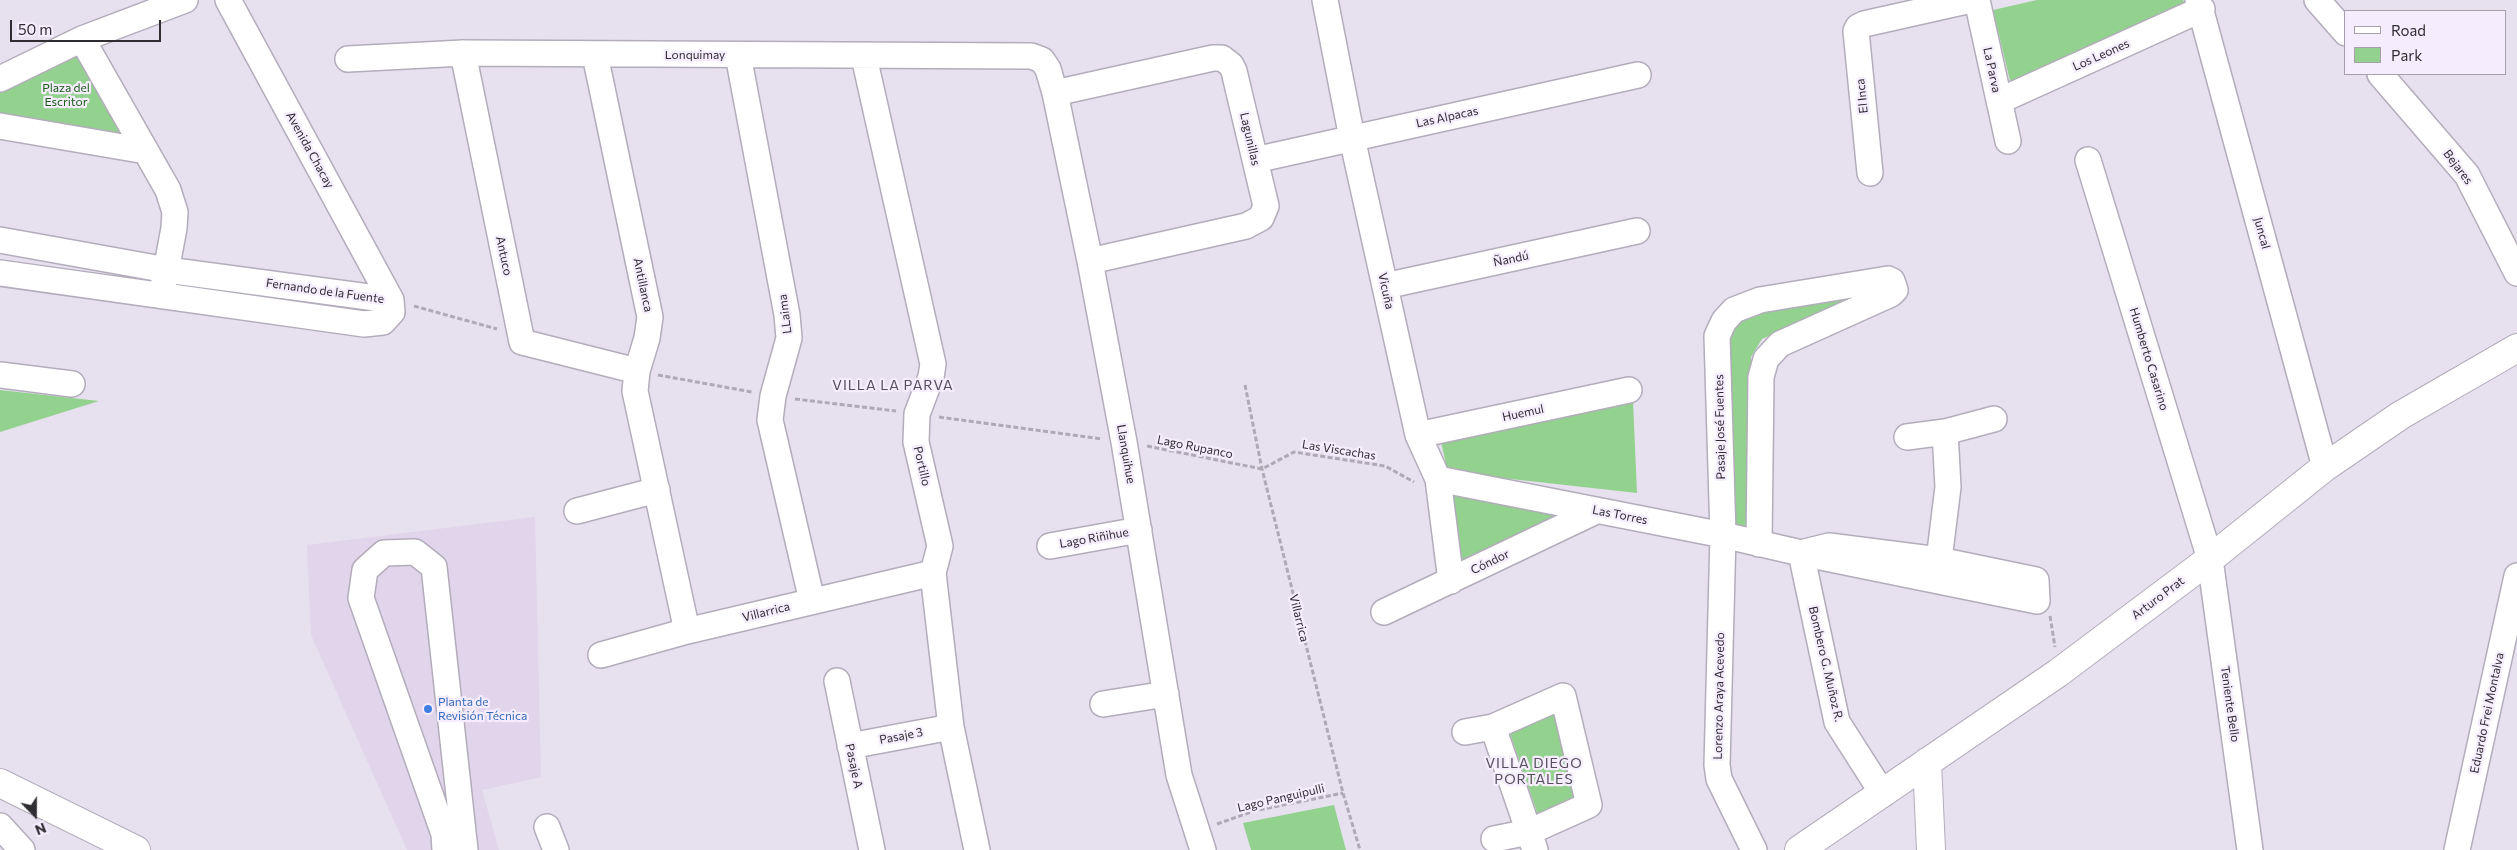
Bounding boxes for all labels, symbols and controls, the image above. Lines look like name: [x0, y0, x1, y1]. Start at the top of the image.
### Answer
scale bar: [12, 10, 164, 42]
legend: [2344, 10, 2507, 75]
text: 50 m: [18, 20, 52, 38]
text: Road: [2391, 21, 2426, 39]
street label: Los Leones: [2070, 36, 2132, 74]
street label: La Parva: [1980, 46, 2004, 94]
text: Park: [2391, 46, 2422, 64]
street label: Lonquimay: [665, 48, 725, 62]
street label: El Inca: [1853, 78, 1871, 114]
park label: Plaza del Escritor: [42, 81, 90, 109]
street label: Las Alpacas: [1415, 103, 1479, 131]
street label: Avenida Chacay: [283, 109, 337, 191]
street label: Lagunillas: [1237, 111, 1263, 167]
street label: Bejares: [2440, 147, 2476, 187]
street label: Juncal: [2251, 216, 2273, 250]
street label: Antuco: [493, 235, 515, 277]
street label: Ñandú: [1492, 248, 1530, 270]
street label: Antillanca: [630, 257, 656, 313]
street label: Vicuña: [1375, 271, 1397, 311]
street label: Fernando de la Fuente: [265, 276, 385, 306]
street label: LLaima: [775, 293, 795, 335]
street label: Humberto Casarino: [2126, 306, 2172, 412]
street label: Pasaje José Fuentes: [1712, 374, 1728, 480]
district label: VILLA LA PARVA: [831, 377, 955, 393]
street label: Huemul: [1501, 402, 1545, 424]
street label: Llanquihue: [1114, 423, 1138, 485]
street label: Lago Rupanco: [1156, 433, 1234, 461]
street label: Las Viscachas: [1301, 437, 1377, 463]
street label: Portillo: [910, 445, 934, 487]
street label: Las Torres: [1591, 503, 1649, 527]
street label: Lago Riñihue: [1058, 525, 1130, 551]
street label: Cóndor: [1468, 547, 1512, 577]
street label: Arturo Prat: [2129, 574, 2187, 622]
street label: Villarrica: [1286, 593, 1312, 643]
street label: Villarrica: [741, 599, 791, 625]
street label: Bombero G. Muñoz R.: [1806, 605, 1846, 723]
street label: Lorenzo Araya Acevedo: [1711, 632, 1727, 760]
street label: Eduardo Frei Montalva: [2467, 651, 2507, 775]
street label: Teniente Bello: [2218, 665, 2242, 743]
place label: Planta de Revisión Técnica: [438, 695, 527, 723]
marker: Planta de Revisión Técnica: [422, 703, 434, 715]
street label: Pasaje 3: [878, 725, 924, 747]
street label: Pasaje A: [842, 742, 866, 790]
district label: VILLA DIEGO PORTALES: [1484, 755, 1584, 788]
street label: Lago Panguipulli: [1236, 781, 1326, 815]
north arrow: [10, 790, 60, 840]
text: N: [33, 820, 49, 839]

